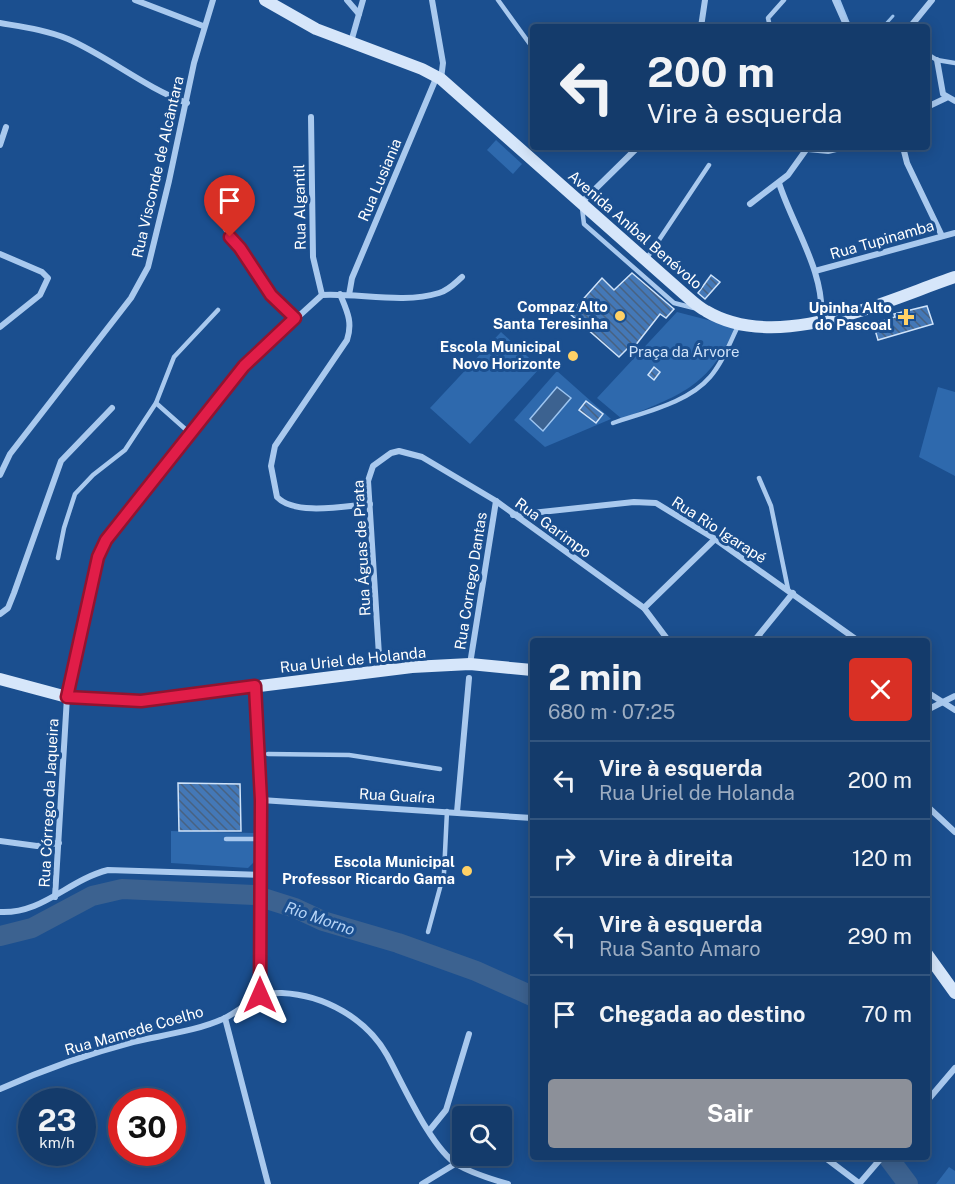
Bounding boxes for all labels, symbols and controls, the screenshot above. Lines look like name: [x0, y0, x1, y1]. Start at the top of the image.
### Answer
text: 200 m: [647, 47, 775, 96]
icon: left: [548, 48, 626, 126]
street label: Rua Visconde de Alcântara: [128, 74, 187, 260]
text: Vire à esquerda: [647, 97, 842, 129]
street label: Rua Lusiania: [354, 136, 405, 224]
street label: Rua Algantil: [290, 164, 309, 250]
street label: Avenida Aníbal Benévolo: [565, 167, 706, 292]
pin: [204, 175, 255, 237]
icon: arrive: [213, 184, 246, 217]
street label: Rua Tupinamba: [828, 217, 936, 262]
place label: Compaz Alto Santa Teresinha: [493, 298, 608, 332]
place label: Upinha Alto do Pascoal: [808, 299, 892, 333]
marker: Upinha Alto do Pascoal: [897, 308, 915, 326]
marker: Compaz Alto Santa Teresinha: [613, 309, 627, 323]
place label: Escola Municipal Novo Horizonte: [440, 338, 561, 372]
park label: Praça da Árvore: [629, 343, 739, 360]
marker: Escola Municipal Novo Horizonte: [566, 349, 580, 363]
street label: Rua Águas de Prata: [349, 480, 374, 617]
street label: Rua Rio Igarapé: [669, 493, 770, 566]
street label: Rua Garimpo: [512, 494, 595, 561]
street label: Rua Corrego Dantas: [451, 511, 490, 651]
street label: Rua Uriel de Holanda: [279, 643, 427, 676]
text: 2 min: [548, 656, 642, 698]
button: close: [849, 658, 912, 721]
text: 680 m · 07:25: [548, 700, 675, 724]
street label: Rua Córrego da Jaqueira: [36, 718, 61, 888]
text: Vire à esquerda: [599, 755, 763, 781]
icon: left: [548, 764, 581, 797]
text: 200 m: [848, 767, 912, 793]
text: Rua Uriel de Holanda: [599, 781, 795, 805]
street label: Rua Guaíra: [358, 785, 436, 806]
icon: right: [548, 842, 581, 875]
text: Vire à direita: [599, 845, 733, 871]
text: 120 m: [852, 845, 912, 871]
place label: Escola Municipal Professor Ricardo Gama: [282, 853, 455, 887]
marker: Escola Municipal Professor Ricardo Gama: [460, 864, 474, 878]
water label: Rio Morno: [282, 898, 358, 939]
text: Vire à esquerda: [599, 911, 763, 937]
icon: left: [548, 920, 581, 953]
text: 290 m: [847, 923, 912, 949]
text: Rua Santo Amaro: [599, 937, 760, 961]
position arrow: [228, 963, 292, 1027]
icon: arrive: [548, 998, 581, 1031]
text: Chegada ao destino: [599, 1001, 805, 1027]
text: 70 m: [861, 1001, 912, 1027]
street label: Rua Mamede Coelho: [63, 1003, 205, 1058]
button: Sair: [548, 1079, 912, 1148]
speed limit sign: 30: [108, 1088, 186, 1166]
text: 23: [37, 1102, 77, 1138]
map controls: [452, 1106, 512, 1166]
button: search: [452, 1106, 512, 1166]
text: km/h: [39, 1134, 75, 1151]

